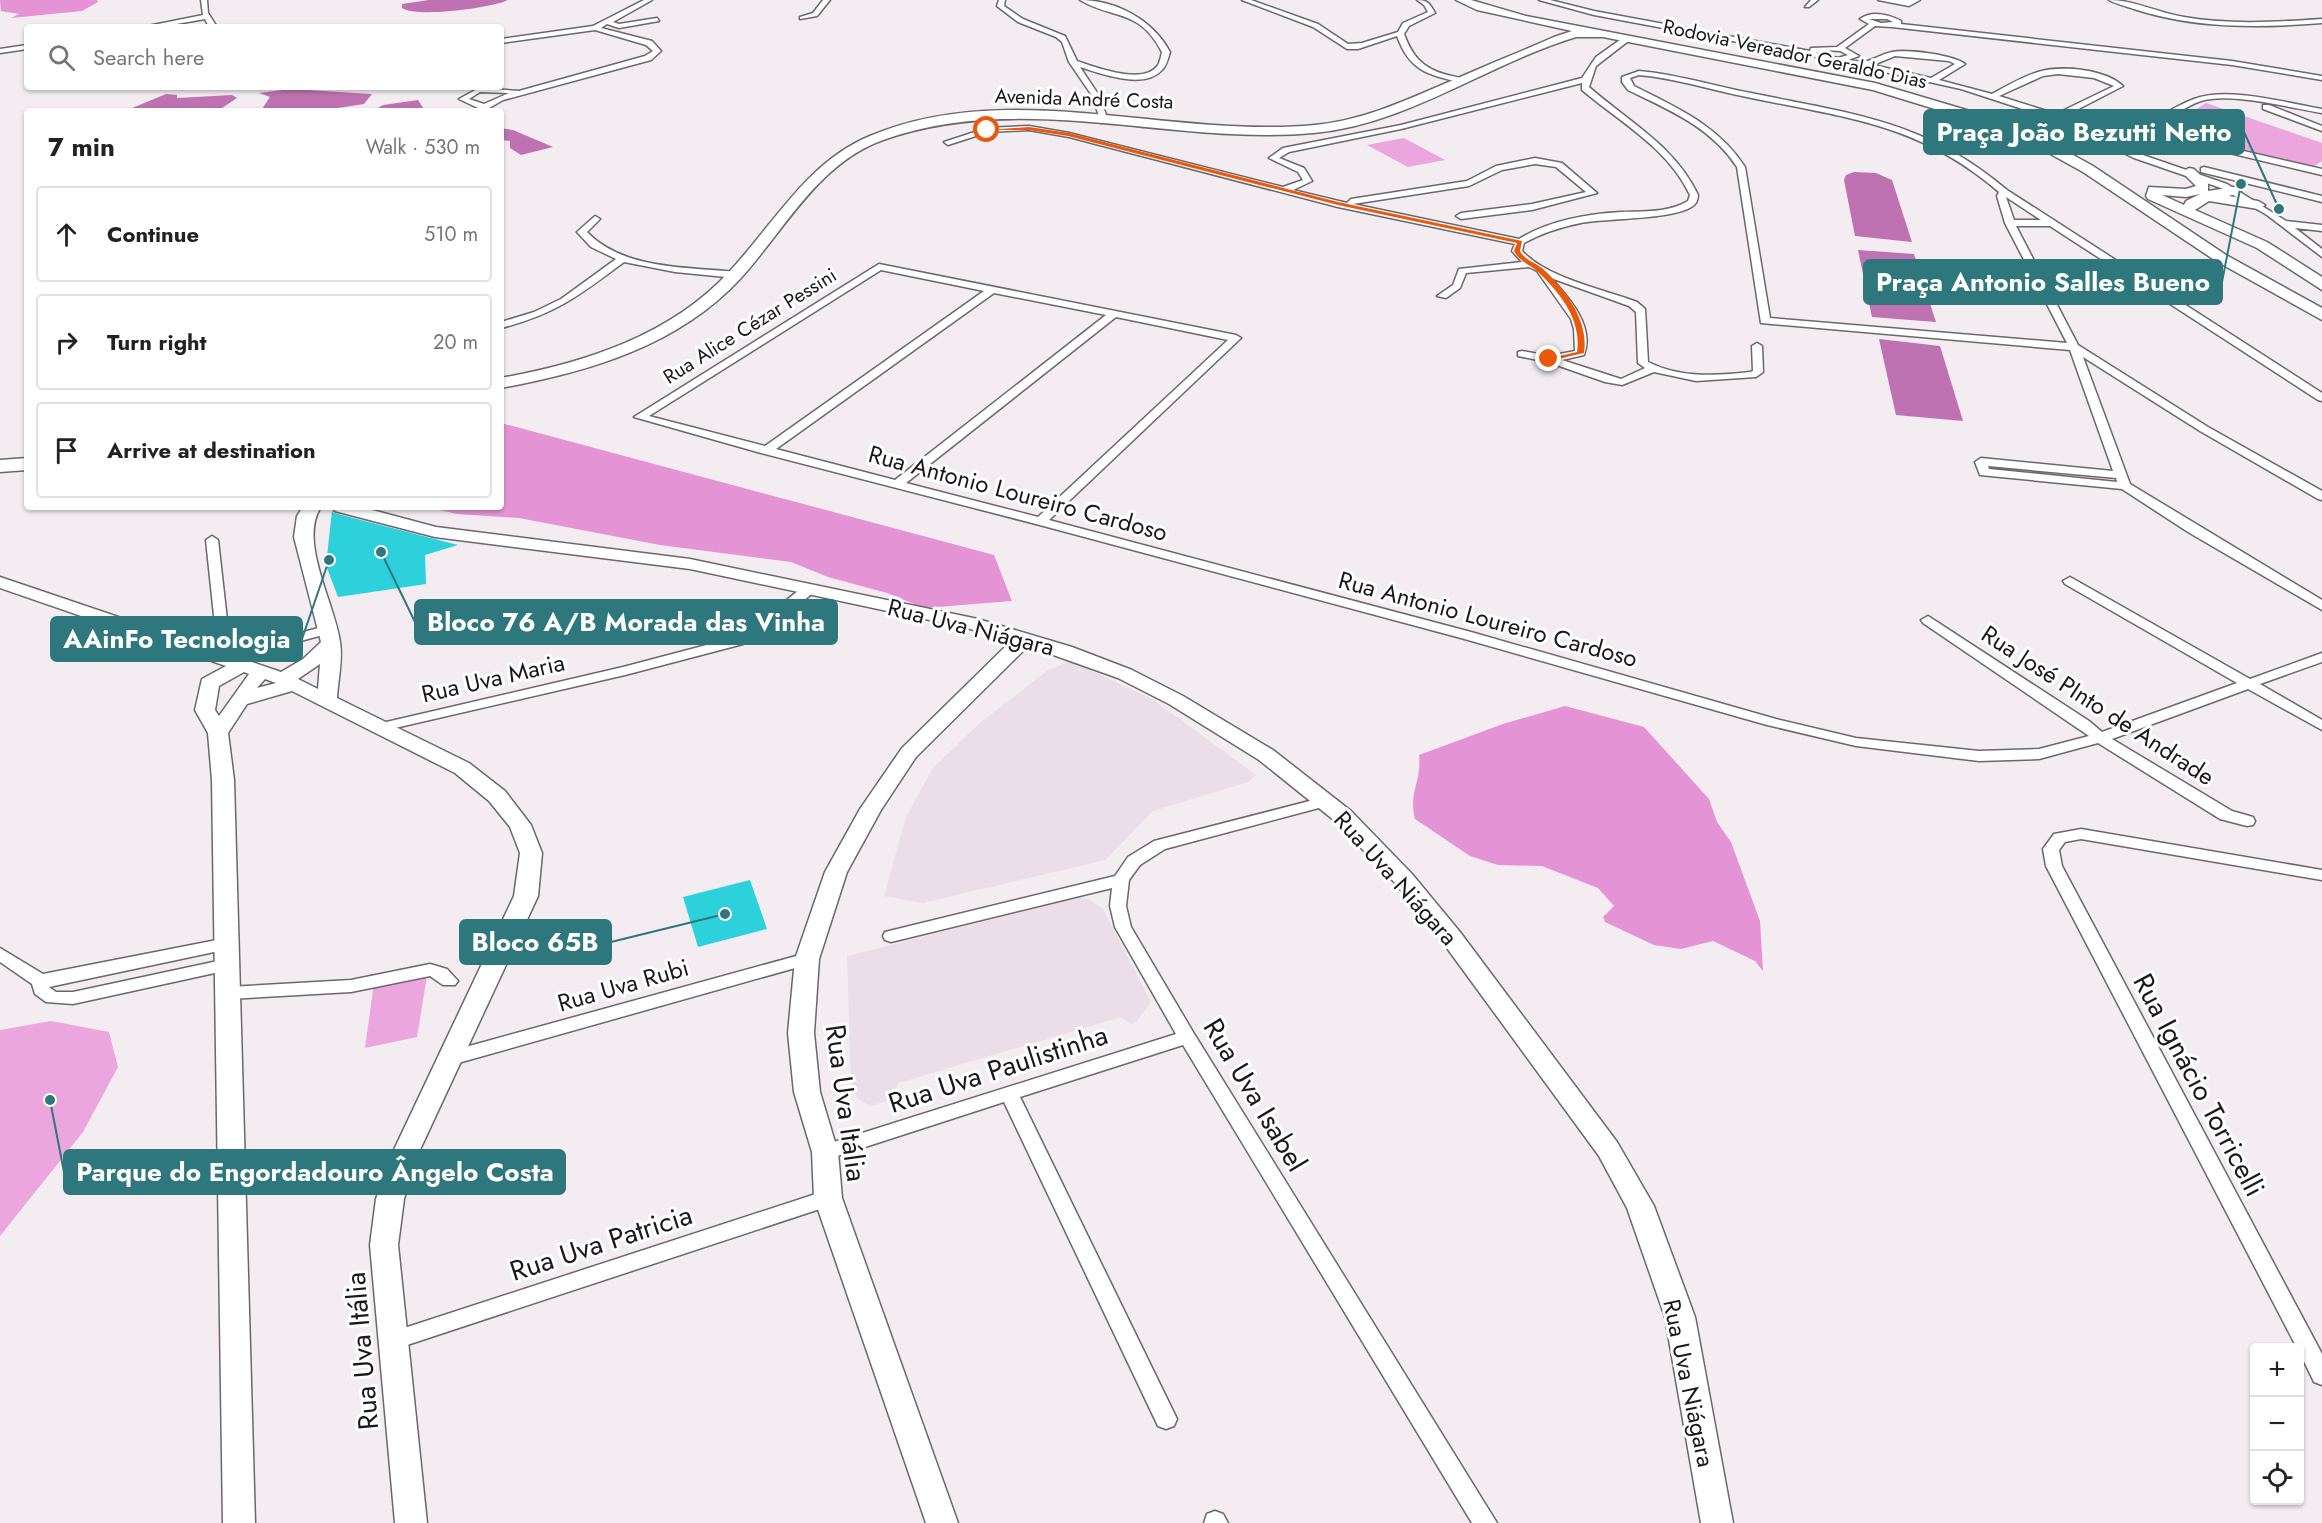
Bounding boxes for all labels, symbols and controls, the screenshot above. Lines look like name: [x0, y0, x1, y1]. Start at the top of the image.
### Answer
street label: Rodovia Vereador Geraldo Dias: [1660, 12, 1930, 96]
search box: [24, 24, 504, 90]
icon: search: [45, 41, 78, 74]
text: Search here: [93, 41, 204, 73]
street label: Avenida André Costa: [994, 81, 1174, 117]
callout: Praça João Bezutti Netto: [1924, 110, 2244, 154]
text: Praça João Bezutti Netto: [1936, 113, 2232, 151]
route start: [973, 116, 999, 142]
text: 7 min: [48, 128, 115, 166]
text: Walk · 530 m: [365, 133, 480, 162]
icon: ahead: [50, 218, 83, 251]
text: Continue: [107, 218, 199, 250]
text: 510 m: [424, 220, 478, 249]
callout: Praça Antonio Salles Bueno: [1864, 260, 2222, 304]
street label: Rua Alice Cézar Pessini: [658, 261, 842, 391]
text: Praça Antonio Salles Bueno: [1876, 263, 2210, 301]
icon: right: [50, 326, 83, 359]
text: Turn right: [107, 326, 207, 358]
text: 20 m: [433, 328, 478, 357]
route end: [1535, 345, 1561, 371]
icon: arrive: [50, 434, 83, 467]
text: Arrive at destination: [107, 434, 316, 466]
street label: Rua Antonio Loureiro Cardoso: [865, 436, 1171, 550]
street label: Rua Antonio Loureiro Cardoso: [1335, 562, 1641, 676]
street label: Rua Uva Niágara: [884, 589, 1058, 665]
callout: Bloco 76 A/B Morada das Vinha: [415, 600, 837, 644]
text: Bloco 76 A/B Morada das Vinha: [427, 603, 825, 641]
street label: Rua José PInto de Andrade: [1975, 616, 2221, 794]
callout: AAinFo Tecnologia: [51, 617, 302, 661]
text: AAinFo Tecnologia: [62, 620, 291, 658]
street label: Rua Uva Maria: [418, 645, 568, 711]
street label: Rua Uva Niágara: [1326, 803, 1466, 953]
callout: Bloco 65B: [460, 920, 611, 964]
text: Bloco 65B: [471, 923, 599, 961]
street label: Rua Uva Rubi: [553, 950, 693, 1020]
street label: Rua Ignácio Torricelli: [2123, 966, 2275, 1204]
street label: Rua Uva Isabel: [1193, 1011, 1317, 1179]
street label: Rua Uva Paulistinha: [883, 1014, 1113, 1124]
street label: Rua Uva Itália: [815, 1022, 877, 1184]
callout: Parque do Engordadouro Ângelo Costa: [64, 1150, 565, 1194]
text: Parque do Engordadouro Ângelo Costa: [76, 1153, 554, 1191]
street label: Rua Uva Patricia: [504, 1194, 698, 1292]
street label: Rua Uva Itália: [335, 1270, 389, 1432]
street label: Rua Uva Niágara: [1654, 1296, 1724, 1470]
map controls: [2250, 1343, 2304, 1505]
button: +: [2250, 1343, 2304, 1397]
button: −: [2250, 1397, 2304, 1451]
button: locate: [2250, 1451, 2304, 1505]

